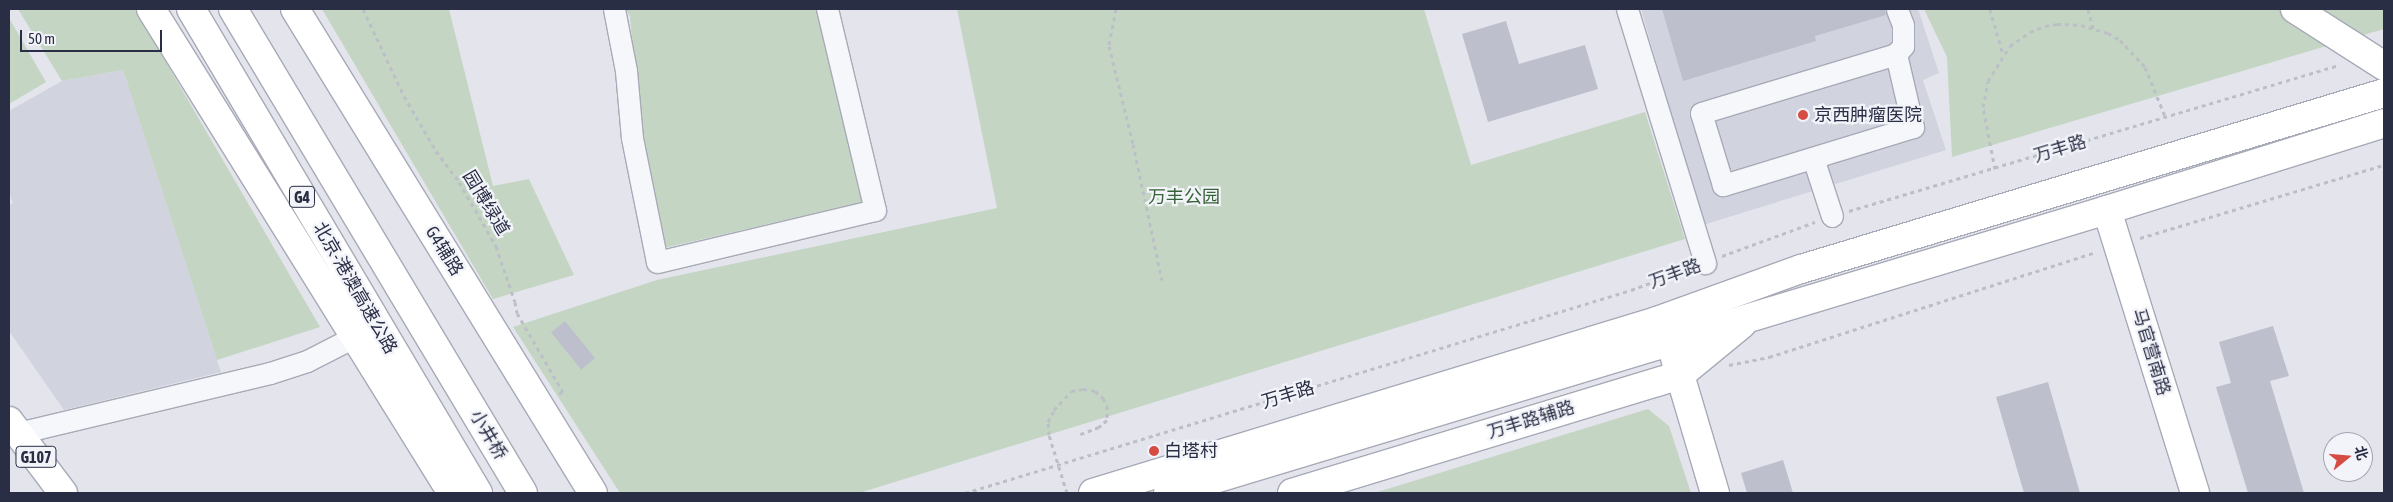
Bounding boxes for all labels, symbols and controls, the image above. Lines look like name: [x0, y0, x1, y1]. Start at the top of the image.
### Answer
scale bar: [22, 20, 165, 52]
text: 50 m: [28, 30, 55, 47]
place label: 京西肿瘤医院: [1814, 104, 1922, 126]
marker: 京西肿瘤医院: [1796, 108, 1810, 122]
street label: 万丰路: [2031, 131, 2089, 167]
street label: 园博绿道: [458, 167, 514, 239]
road number: G4: [288, 183, 316, 210]
park label: 万丰公园: [1148, 186, 1220, 208]
street label: 北京-港澳高速公路: [309, 218, 401, 358]
street label: G4辅路: [421, 222, 467, 280]
street label: 万丰路: [1646, 255, 1704, 293]
street label: 马官营南路: [2128, 306, 2174, 398]
street label: 万丰路: [1259, 377, 1317, 413]
street label: 万丰路辅路: [1485, 397, 1577, 443]
street label: 小井桥: [465, 406, 511, 464]
north arrow: [2323, 432, 2373, 482]
place label: 白塔村: [1164, 440, 1218, 462]
road number: G107: [15, 444, 57, 471]
text: 北: [2352, 444, 2371, 462]
marker: 白塔村: [1148, 445, 1160, 457]

